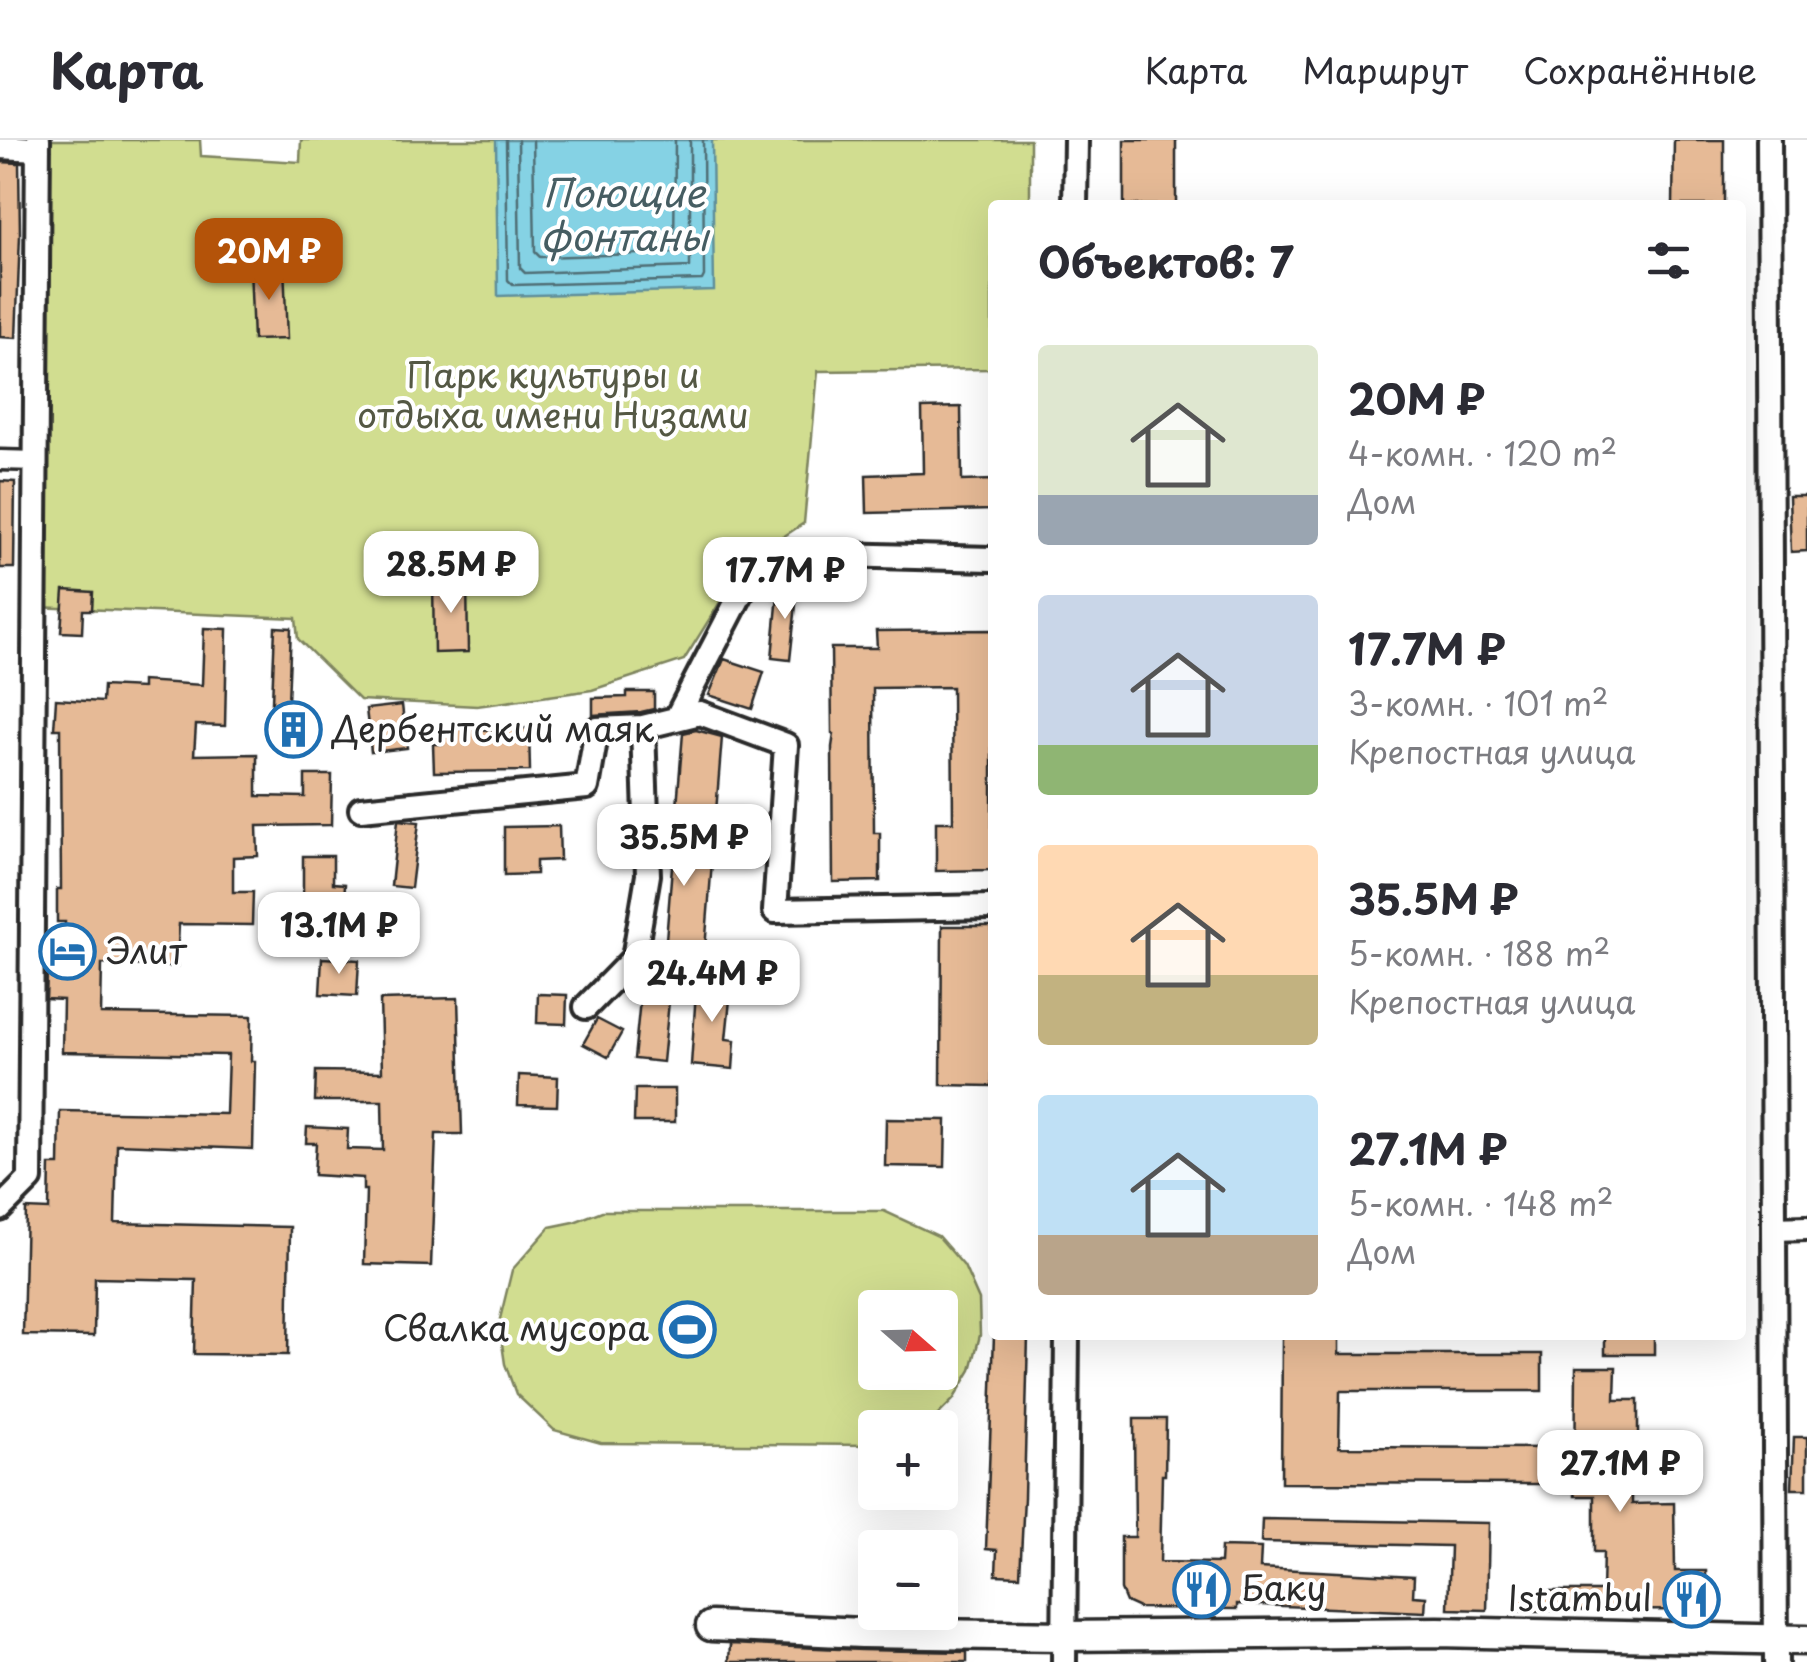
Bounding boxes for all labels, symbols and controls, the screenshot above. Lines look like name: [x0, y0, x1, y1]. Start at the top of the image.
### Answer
text: Карта: [50, 33, 204, 105]
text: Карта: [1145, 43, 1247, 96]
text: Маршрут: [1302, 43, 1468, 96]
text: Сохранённые: [1523, 43, 1757, 96]
water label: Поющие фонтаны: [540, 163, 711, 264]
pin: 20M ₽: [199, 218, 339, 303]
text: 20M ₽: [217, 226, 321, 274]
text: Объектов: 7: [1038, 229, 1294, 292]
icon: filters: [1641, 233, 1696, 288]
park label: Парк культуры и отдыха имени Низами: [357, 347, 749, 440]
text: 20M ₽: [1348, 366, 1485, 429]
icon: home: [1118, 385, 1238, 505]
text: 4-комн. · 120 m²: [1348, 429, 1617, 477]
text: Дом: [1348, 477, 1417, 525]
pin: 28.5M ₽: [359, 531, 543, 616]
pin: 17.7M ₽: [693, 537, 877, 622]
text: 28.5M ₽: [386, 539, 516, 587]
text: 17.7M ₽: [725, 545, 845, 593]
text: 17.7M ₽: [1348, 616, 1506, 679]
icon: home: [1118, 635, 1238, 755]
text: 3-комн. · 101 m²: [1348, 679, 1608, 727]
building icon: Дербентский маяк: [263, 700, 323, 760]
place label: Дербентский маяк: [331, 701, 655, 754]
text: Крепостная улица: [1348, 727, 1635, 775]
pin: 35.5M ₽: [592, 804, 776, 889]
text: 35.5M ₽: [619, 812, 749, 860]
text: 35.5M ₽: [1348, 866, 1518, 929]
icon: home: [1118, 885, 1238, 1005]
pin: 13.1M ₽: [247, 892, 431, 977]
text: 13.1M ₽: [280, 900, 398, 948]
hotel icon: Элит: [37, 922, 97, 982]
place label: Элит: [106, 923, 188, 976]
text: 5-комн. · 188 m²: [1348, 929, 1610, 977]
pin: 24.4M ₽: [620, 940, 804, 1025]
text: 24.4M ₽: [646, 948, 778, 996]
text: Крепостная улица: [1348, 977, 1635, 1025]
text: 27.1M ₽: [1348, 1116, 1508, 1179]
icon: home: [1118, 1135, 1238, 1255]
text: 5-комн. · 148 m²: [1348, 1179, 1614, 1227]
text: Дом: [1348, 1227, 1417, 1275]
north arrow: [858, 1290, 958, 1390]
map controls: [858, 1290, 958, 1630]
sports icon: Свалка мусора: [658, 1299, 718, 1359]
place label: Свалка мусора: [383, 1300, 649, 1353]
button: +: [858, 1410, 958, 1510]
pin: 27.1M ₽: [1528, 1430, 1712, 1515]
text: 27.1M ₽: [1559, 1438, 1681, 1486]
button: −: [858, 1530, 958, 1630]
restaurant icon: Баку: [1172, 1559, 1232, 1619]
place label: Баку: [1241, 1560, 1327, 1613]
restaurant icon: Istambul: [1661, 1569, 1721, 1629]
place label: Istambul: [1507, 1570, 1652, 1623]

